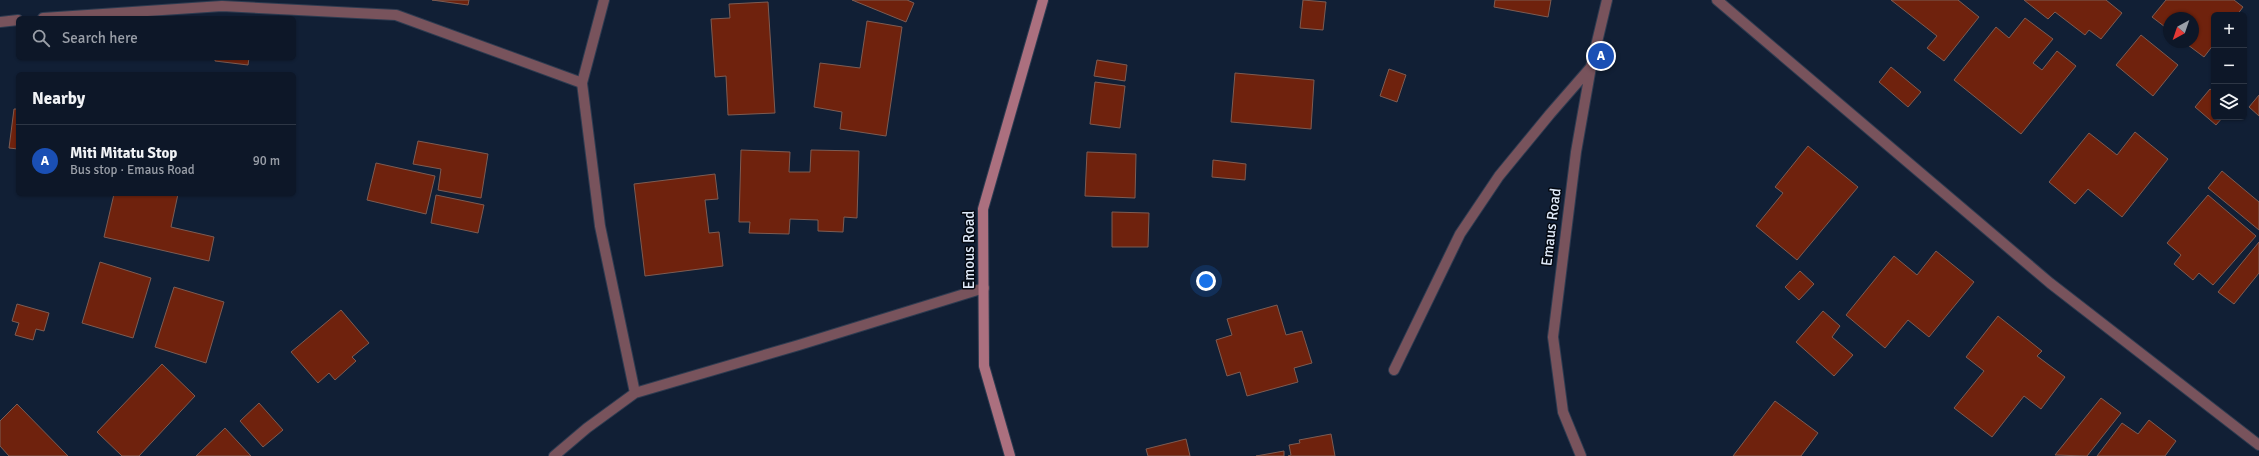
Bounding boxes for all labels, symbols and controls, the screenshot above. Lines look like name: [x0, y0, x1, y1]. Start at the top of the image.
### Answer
north arrow: [2163, 12, 2199, 48]
map controls: [2211, 12, 2247, 120]
button: +: [2211, 12, 2247, 48]
search box: [16, 16, 296, 60]
icon: search: [30, 27, 52, 49]
text: Search here: [62, 29, 138, 47]
pin: A: [1588, 41, 1614, 71]
button: −: [2211, 48, 2247, 84]
button: layers: [2211, 84, 2247, 120]
text: Nearby: [32, 88, 85, 109]
text: Miti Mitatu Stop: [70, 144, 177, 162]
text: A: [41, 153, 49, 169]
text: 90 m: [253, 153, 280, 169]
text: Bus stop · Emaus Road: [70, 162, 195, 178]
street label: Emaus Road: [1537, 187, 1565, 267]
street label: Emous Road: [960, 211, 978, 289]
your location: [1196, 271, 1216, 291]

